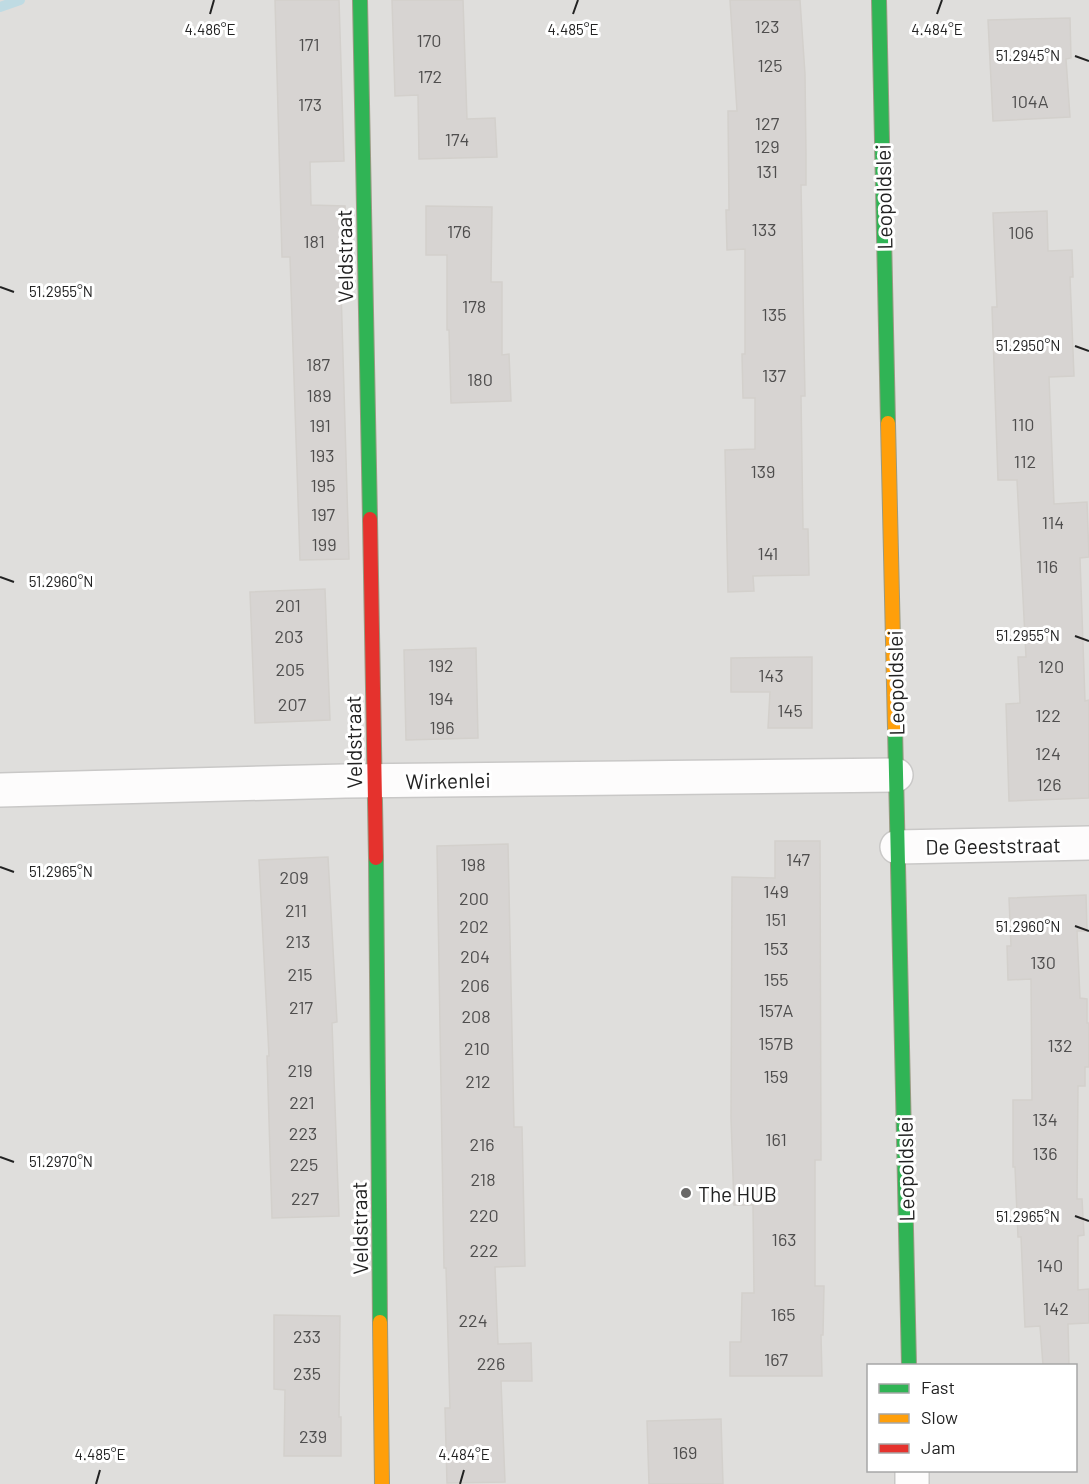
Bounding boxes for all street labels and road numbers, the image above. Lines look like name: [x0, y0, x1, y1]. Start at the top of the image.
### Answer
street label: Leopoldslei: [870, 144, 896, 250]
street label: Veldstraat: [331, 209, 357, 303]
street label: Leopoldslei: [882, 630, 908, 736]
street label: Veldstraat: [340, 695, 366, 789]
street label: Wirkenlei: [405, 767, 491, 793]
street label: De Geeststraat: [925, 831, 1061, 859]
street label: Leopoldslei: [892, 1116, 918, 1222]
street label: Veldstraat: [346, 1181, 372, 1275]

